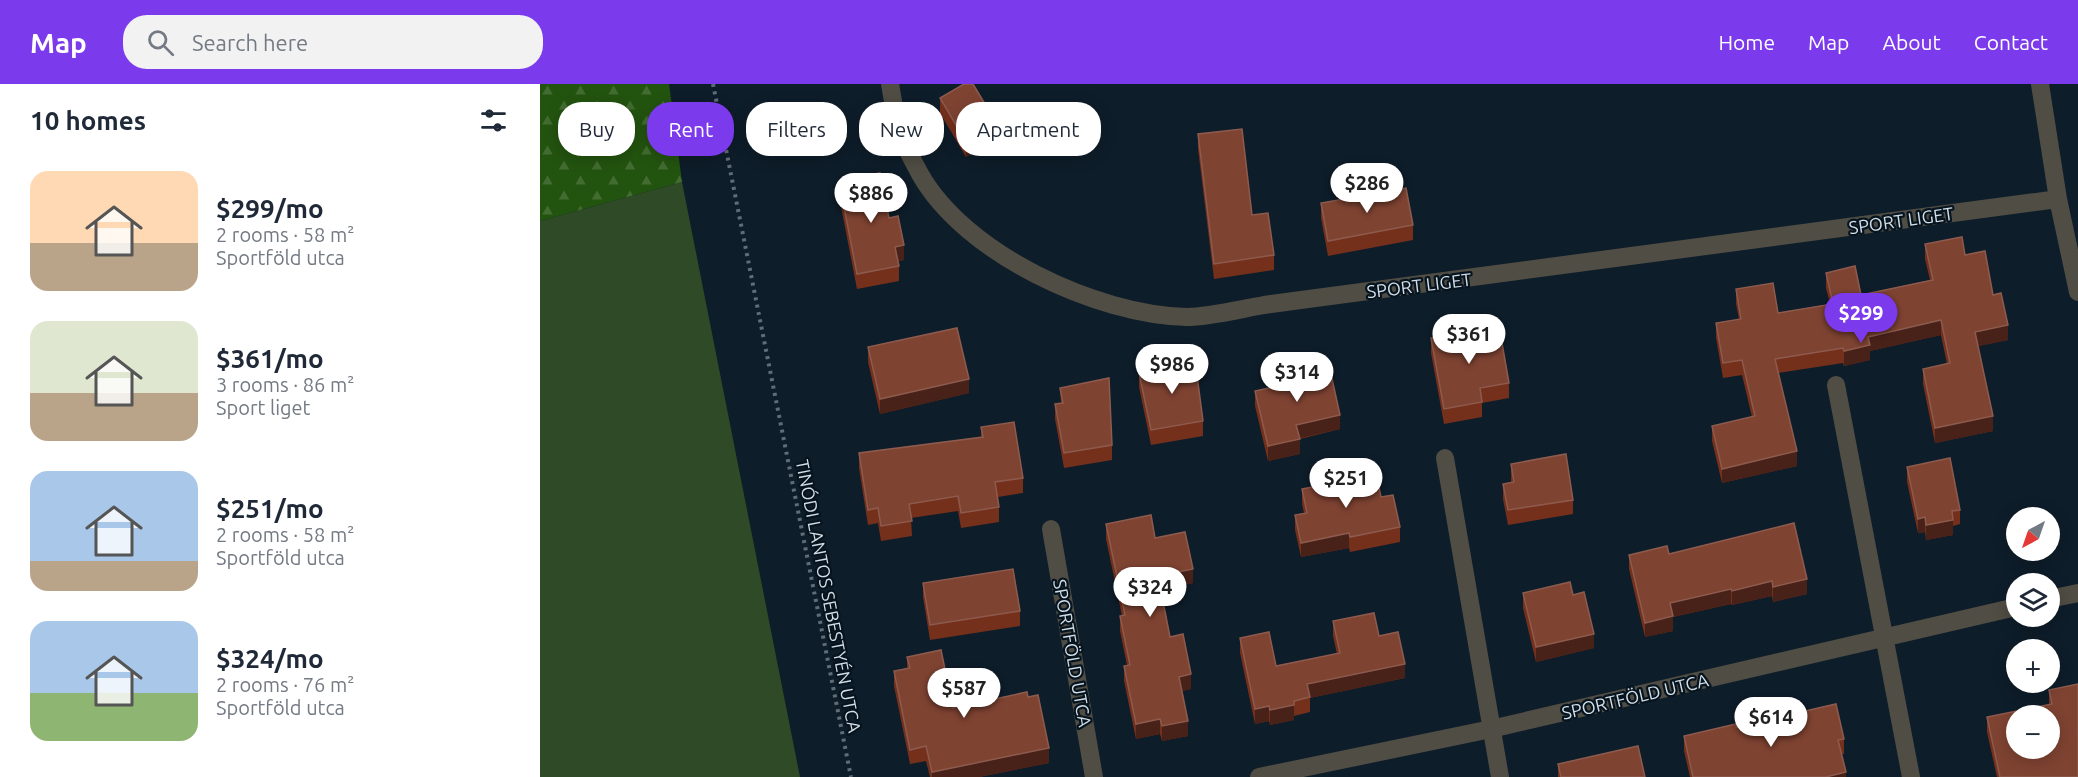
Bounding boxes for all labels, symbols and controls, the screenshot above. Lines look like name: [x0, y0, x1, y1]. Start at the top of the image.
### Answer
search box: [123, 15, 543, 69]
icon: search: [144, 26, 177, 59]
text: Map: [30, 27, 87, 58]
text: Search here: [192, 30, 308, 55]
text: Home: [1718, 30, 1775, 54]
text: Map: [1808, 30, 1849, 54]
text: About: [1882, 30, 1941, 54]
text: Contact: [1974, 30, 2048, 54]
chip: Buy: [558, 102, 635, 156]
chip: Rent: [647, 102, 734, 156]
chip: Filters: [746, 102, 847, 156]
chip: New: [859, 102, 944, 156]
chip: Apartment: [956, 102, 1101, 156]
icon: filters: [477, 104, 510, 137]
text: 10 homes: [30, 106, 146, 135]
pin: $286: [1331, 163, 1403, 214]
text: $286: [1344, 171, 1390, 194]
pin: $886: [835, 173, 907, 224]
text: $886: [848, 181, 894, 204]
text: $299/mo: [216, 194, 324, 223]
icon: home: [78, 195, 150, 267]
street label: SPORT LIGET: [1847, 203, 1955, 237]
text: 2 rooms · 58 m²: [216, 223, 354, 246]
text: Sportföld utca: [216, 246, 345, 269]
street label: SPORT LIGET: [1366, 269, 1472, 301]
pin: $299: [1825, 293, 1897, 344]
text: $299: [1838, 301, 1884, 324]
pin: $361: [1433, 314, 1505, 365]
text: $361: [1446, 322, 1492, 345]
text: $361/mo: [216, 344, 324, 373]
pin: $986: [1136, 344, 1208, 395]
icon: home: [78, 345, 150, 417]
text: $986: [1149, 352, 1195, 375]
pin: $314: [1261, 352, 1333, 403]
text: $314: [1274, 360, 1320, 383]
text: 3 rooms · 86 m²: [216, 373, 354, 396]
text: Sport liget: [216, 396, 310, 419]
street label: TINÓDI LANTOS SEBESTYÉN UTCA: [793, 457, 866, 735]
pin: $251: [1310, 458, 1382, 509]
text: $251: [1323, 466, 1369, 489]
text: $251/mo: [216, 494, 324, 523]
icon: home: [78, 495, 150, 567]
north arrow: [2006, 507, 2060, 561]
map controls: [2006, 507, 2060, 759]
text: 2 rooms · 58 m²: [216, 523, 354, 546]
text: Sportföld utca: [216, 546, 345, 569]
pin: $324: [1114, 567, 1186, 618]
button: layers: [2006, 573, 2060, 627]
text: $324: [1127, 575, 1173, 598]
street label: SPORTFÖLD UTCA: [1050, 577, 1096, 729]
button: +: [2006, 639, 2060, 693]
text: $324/mo: [216, 644, 324, 673]
icon: home: [78, 645, 150, 717]
pin: $587: [928, 668, 1000, 719]
street label: SPORTFÖLD UTCA: [1560, 669, 1711, 723]
text: 2 rooms · 76 m²: [216, 673, 354, 696]
text: $587: [941, 676, 987, 699]
text: Sportföld utca: [216, 696, 345, 719]
pin: $614: [1735, 697, 1807, 748]
text: $614: [1748, 705, 1794, 728]
button: −: [2006, 705, 2060, 759]

